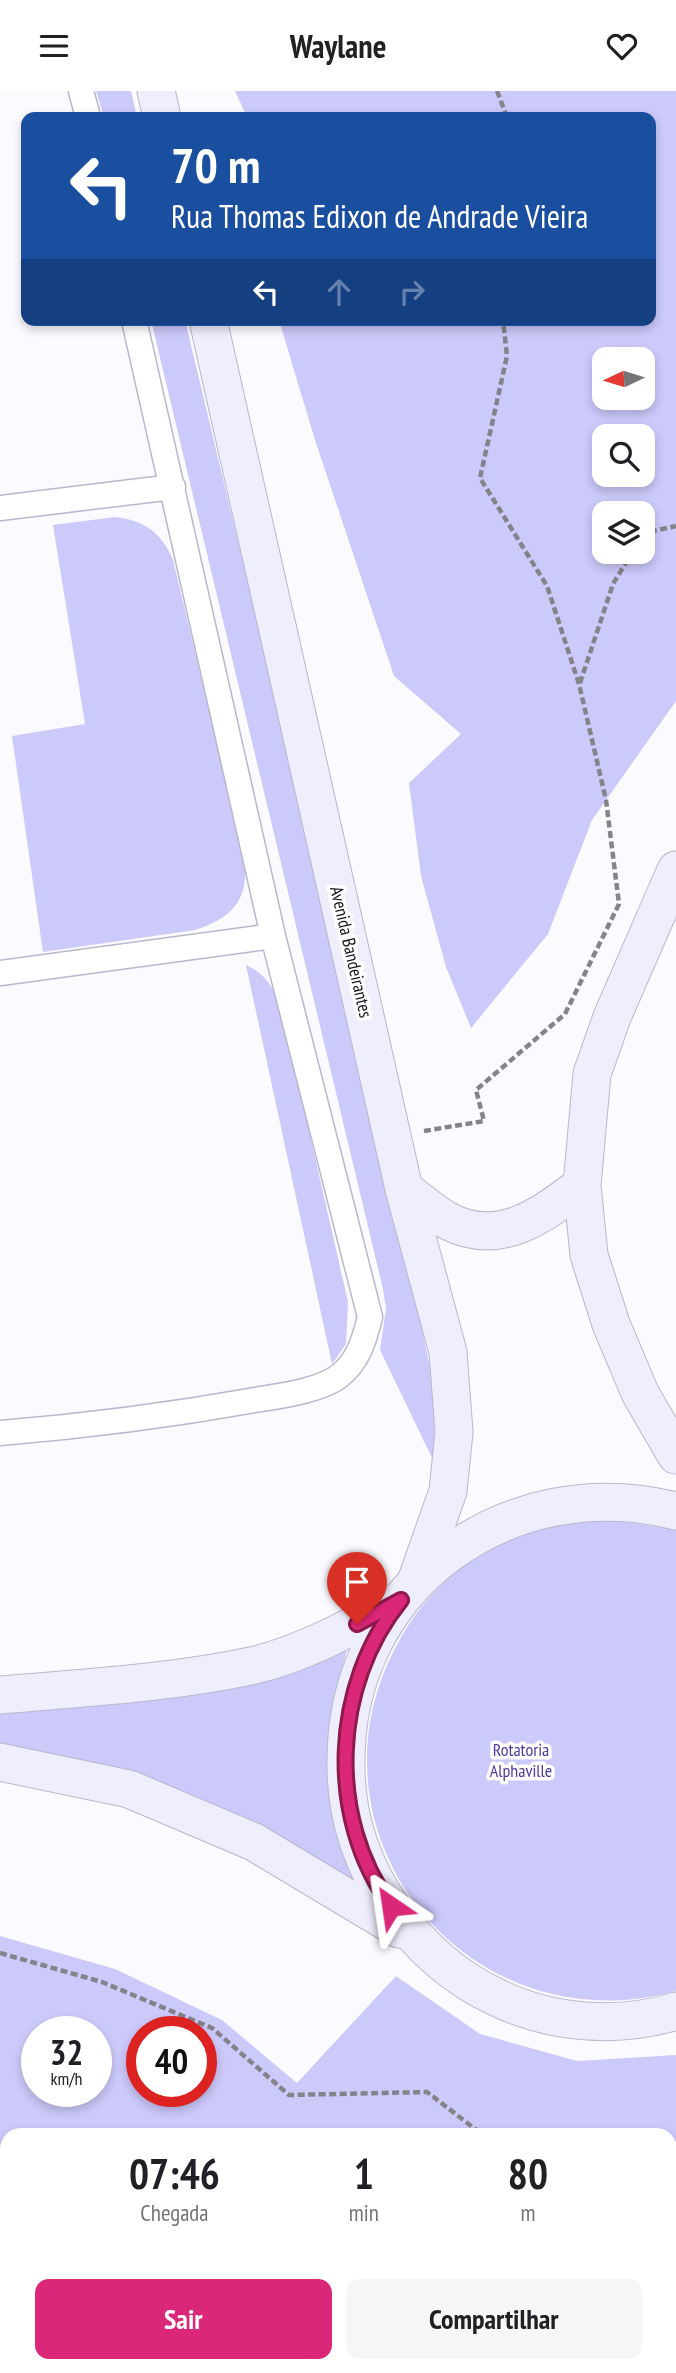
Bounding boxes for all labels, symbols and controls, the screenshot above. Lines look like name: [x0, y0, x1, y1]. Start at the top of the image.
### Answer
text: Waylane: [290, 25, 386, 67]
icon: menu: [35, 27, 73, 65]
icon: heart: [603, 27, 641, 65]
text: 70 m: [171, 133, 260, 197]
icon: left: [56, 140, 147, 231]
text: Rua Thomas Edixon de Andrade Vieira: [171, 195, 588, 237]
icon: left: [247, 273, 285, 311]
icon: ahead: [320, 273, 358, 311]
icon: right: [393, 273, 431, 311]
north arrow: [592, 347, 654, 409]
map controls: [592, 347, 655, 564]
button: search: [592, 424, 655, 487]
button: layers: [592, 501, 655, 564]
street label: Avenida Bandeirantes: [325, 884, 378, 1020]
pin: [327, 1552, 387, 1624]
icon: arrive: [338, 1563, 376, 1601]
park label: Rotatoria Alphaville: [490, 1738, 552, 1782]
position arrow: [354, 1869, 428, 1943]
speed limit sign: 40: [126, 2016, 217, 2107]
text: 32: [50, 2029, 83, 2075]
text: km/h: [51, 2067, 82, 2090]
text: 07:46: [129, 2146, 220, 2201]
text: 1: [354, 2146, 374, 2201]
text: 80: [508, 2146, 548, 2201]
text: Chegada: [140, 2198, 209, 2227]
text: min: [349, 2198, 379, 2227]
text: m: [520, 2198, 535, 2227]
button: Sair: [35, 2279, 332, 2359]
button: Compartilhar: [346, 2279, 642, 2359]

